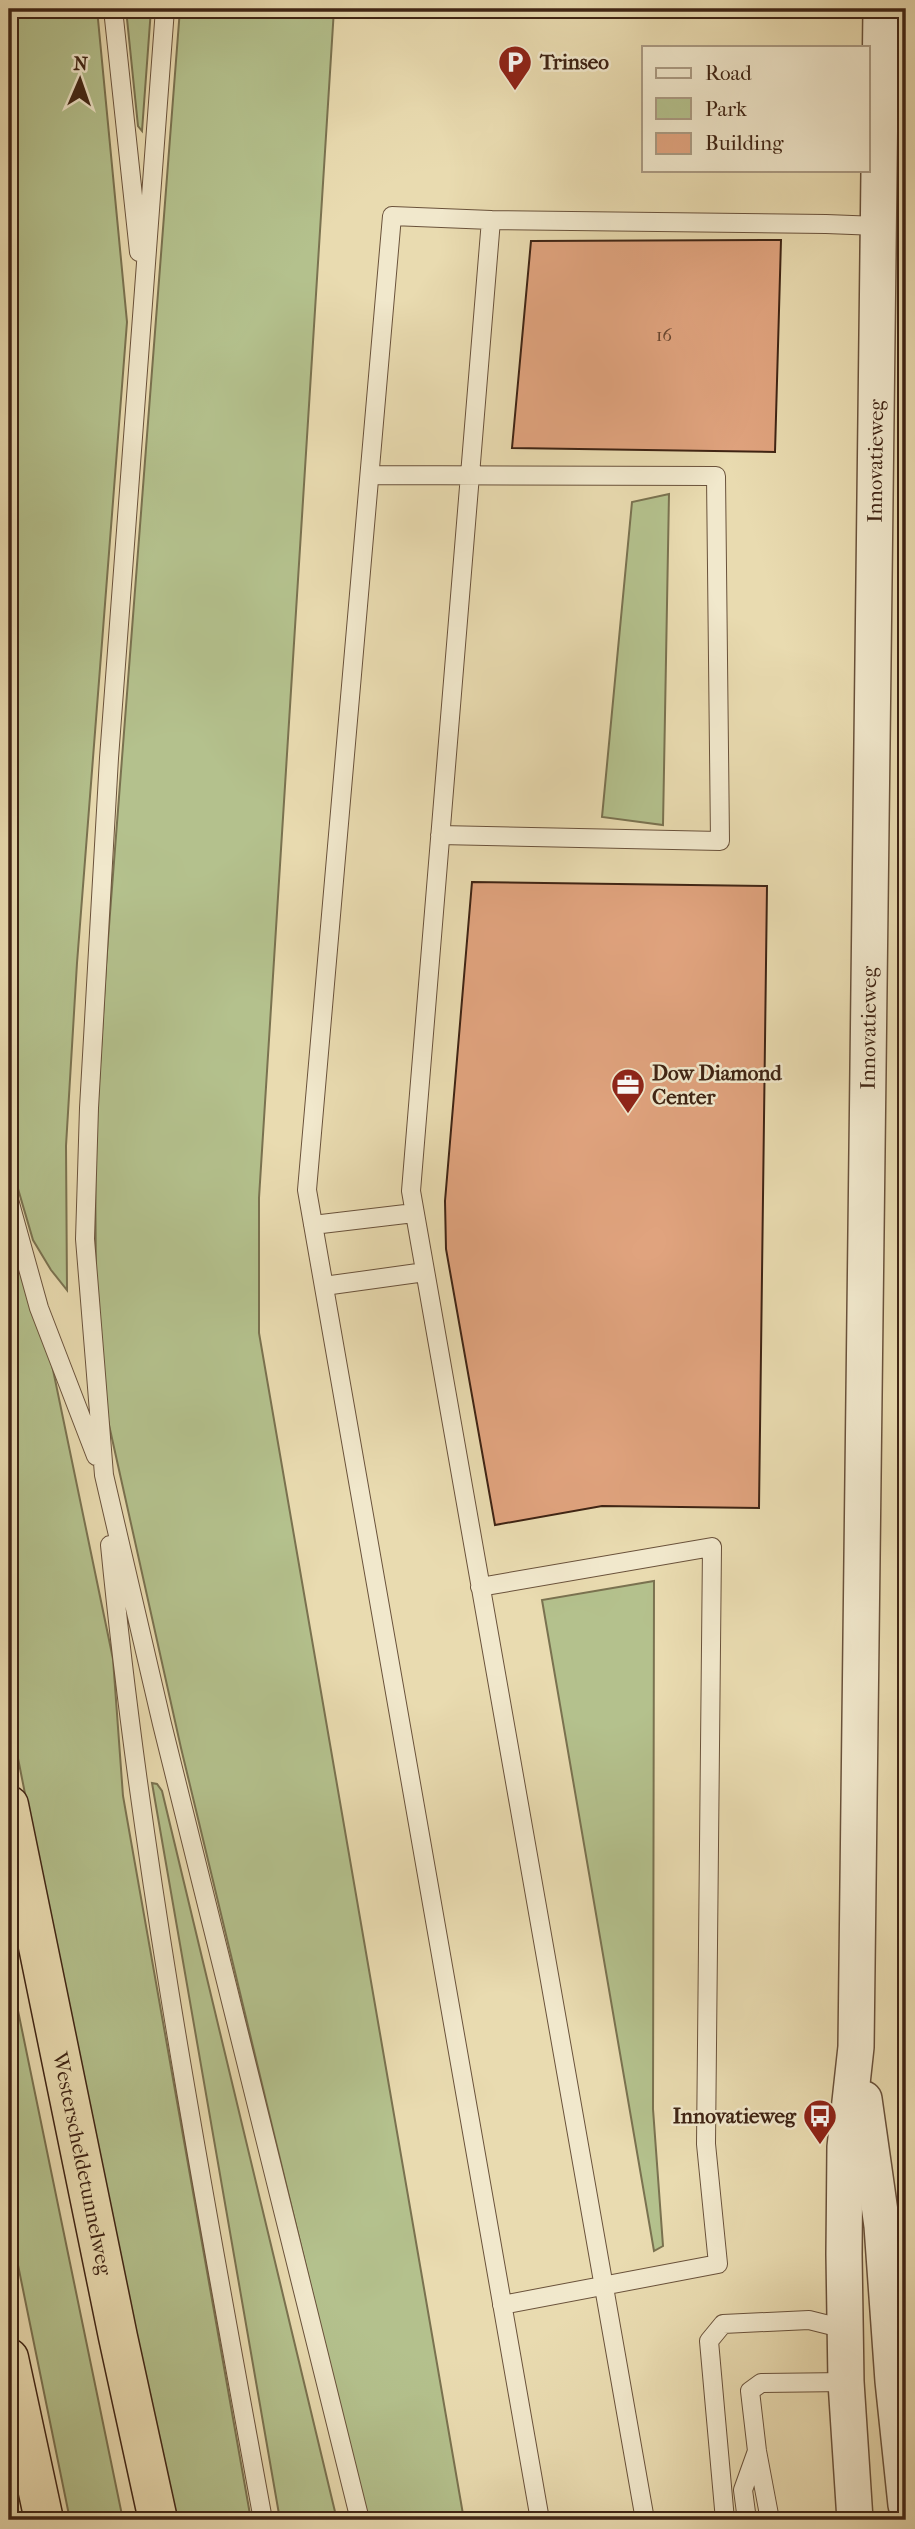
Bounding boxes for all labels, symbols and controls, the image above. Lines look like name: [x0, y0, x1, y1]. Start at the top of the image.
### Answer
parking icon: Trinseo: [496, 43, 534, 92]
north arrow: [46, 46, 116, 116]
legend: [642, 46, 870, 172]
place label: Trinseo: [539, 50, 609, 74]
text: N: [73, 53, 89, 75]
text: Road: [705, 61, 752, 85]
text: Park: [705, 97, 747, 121]
text: Building: [705, 131, 784, 155]
house number: 16: [656, 325, 672, 346]
street label: Innovatieweg: [863, 398, 888, 523]
street label: Innovatieweg: [856, 965, 881, 1090]
place label: Dow Diamond Center: [652, 1061, 782, 1109]
office icon: Dow Diamond Center: [609, 1066, 647, 1115]
street label: Westerscheldetunnelweg: [48, 2049, 117, 2278]
bus stop icon: Innovatieweg: [801, 2097, 839, 2146]
place label: Innovatieweg: [673, 2104, 797, 2128]

